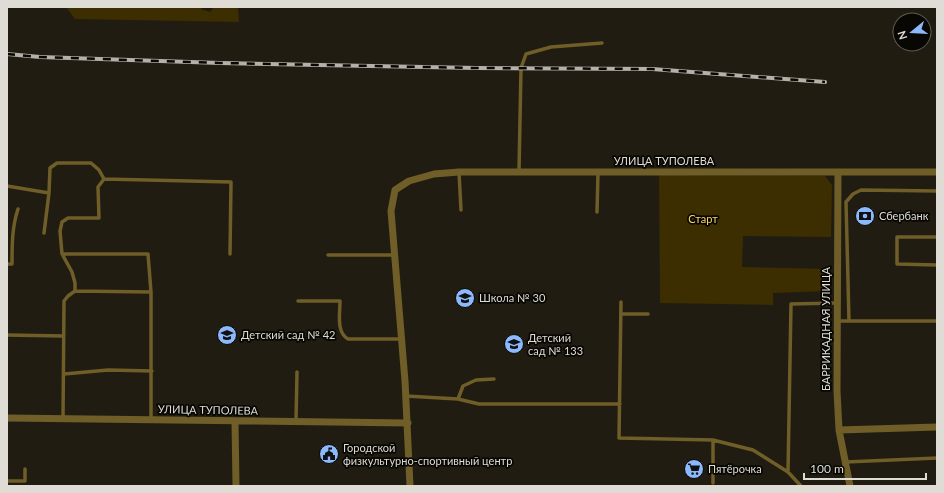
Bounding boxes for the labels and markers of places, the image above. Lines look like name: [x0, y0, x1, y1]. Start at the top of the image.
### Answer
bank icon: Сбербанк: [854, 205, 876, 227]
place label: Сбербанк: [879, 209, 929, 222]
school or university icon: Школа № 30: [454, 287, 476, 309]
place label: Школа № 30: [479, 291, 546, 304]
school or university icon: Детский сад № 42: [216, 324, 238, 346]
place label: Детский сад № 42: [241, 328, 335, 341]
place label: Детский сад № 133: [528, 331, 583, 357]
school or university icon: Детский сад № 133: [503, 333, 525, 355]
place label: Городской физкультурно-спортивный центр: [343, 441, 512, 467]
public building icon: Городской физкультурно-спортивный центр: [318, 443, 340, 465]
supermarket icon: Пятёрочка: [683, 458, 705, 480]
place label: Пятёрочка: [708, 462, 762, 475]

